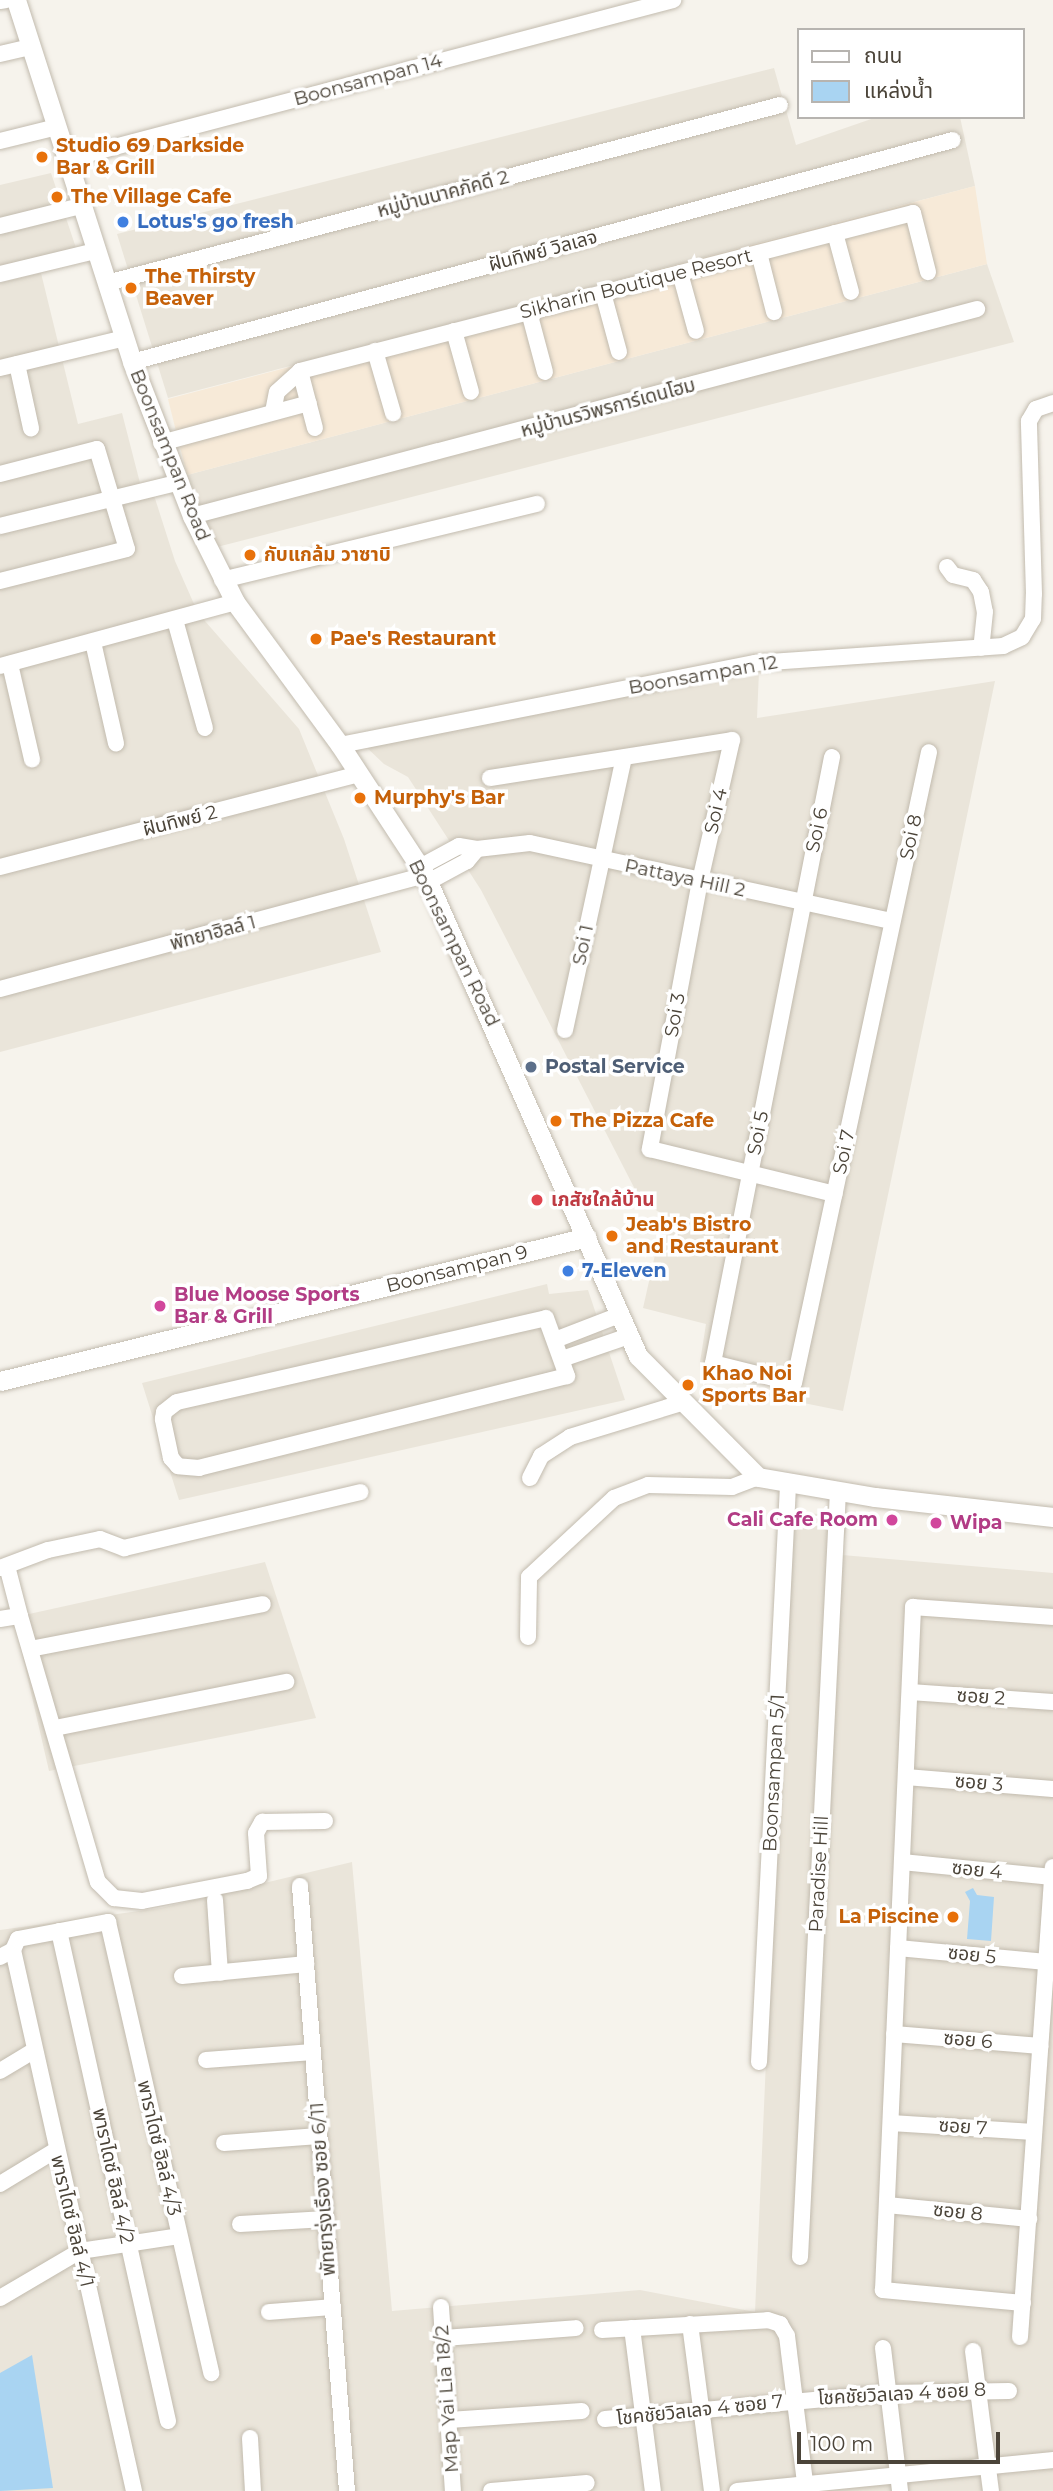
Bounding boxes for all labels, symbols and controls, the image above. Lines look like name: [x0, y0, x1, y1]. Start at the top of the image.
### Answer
legend: [797, 28, 1025, 119]
text: ถนน: [864, 43, 902, 68]
street label: Boonsampan 14: [291, 49, 445, 111]
text: แหล่งน้ำ: [864, 78, 933, 103]
place label: Studio 69 Darkside Bar & Grill: [56, 135, 244, 179]
marker: Studio 69 Darkside Bar & Grill: [34, 149, 50, 165]
street label: หมู่บ้านนาคภัคดี 2: [375, 165, 511, 223]
place label: The Village Cafe: [71, 186, 232, 208]
marker: The Village Cafe: [49, 189, 65, 205]
place label: Lotus's go fresh: [137, 211, 294, 233]
marker: Lotus's go fresh: [115, 214, 131, 230]
street label: ฝันทิพย์ วิลเลจ: [486, 226, 600, 276]
street label: Sikharin Boutique Resort: [518, 244, 754, 324]
place label: The Thirsty Beaver: [145, 266, 255, 310]
marker: The Thirsty Beaver: [123, 280, 139, 296]
street label: Boonsampan Road: [125, 366, 215, 544]
street label: หมู่บ้านรวิพรการ์เดนโฮม: [518, 374, 698, 442]
place label: กับแกล้ม วาซาบิ: [264, 544, 391, 566]
marker: กับแกล้ม วาซาบิ: [242, 547, 258, 563]
place label: Pae's Restaurant: [330, 628, 496, 650]
marker: Pae's Restaurant: [308, 631, 324, 647]
street label: Boonsampan 12: [627, 651, 779, 699]
street label: Soi 4: [700, 786, 732, 836]
place label: Murphy's Bar: [374, 787, 505, 809]
marker: Murphy's Bar: [352, 790, 368, 806]
street label: ฝันทิพย์ 2: [140, 801, 220, 841]
street label: Soi 6: [801, 805, 833, 855]
street label: Soi 8: [895, 812, 927, 862]
street label: Pattaya Hill 2: [623, 854, 747, 902]
street label: Boonsampan Road: [404, 856, 504, 1030]
street label: พัทยาฮิลล์ 1: [168, 911, 258, 955]
street label: Soi 1: [568, 923, 598, 967]
street label: Soi 3: [660, 991, 690, 1039]
place label: Postal Service: [545, 1056, 685, 1078]
marker: Postal Service: [523, 1059, 539, 1075]
street label: Soi 5: [743, 1109, 773, 1157]
place label: The Pizza Cafe: [570, 1110, 714, 1132]
marker: The Pizza Cafe: [548, 1113, 564, 1129]
street label: Soi 7: [828, 1128, 860, 1176]
place label: เภสัชใกล้บ้าน: [551, 1189, 655, 1211]
marker: เภสัชใกล้บ้าน: [529, 1192, 545, 1208]
place label: Jeab's Bistro and Restaurant: [626, 1214, 779, 1258]
marker: Jeab's Bistro and Restaurant: [604, 1228, 620, 1244]
street label: Boonsampan 9: [384, 1240, 530, 1298]
place label: 7-Eleven: [582, 1260, 667, 1282]
marker: 7-Eleven: [560, 1263, 576, 1279]
place label: Blue Moose Sports Bar & Grill: [174, 1284, 360, 1328]
marker: Blue Moose Sports Bar & Grill: [152, 1298, 168, 1314]
place label: Khao Noi Sports Bar: [702, 1363, 806, 1407]
marker: Khao Noi Sports Bar: [680, 1377, 696, 1393]
place label: Cali Cafe Room: [727, 1509, 878, 1531]
marker: Cali Cafe Room: [884, 1512, 900, 1528]
place label: Wipa: [950, 1512, 1002, 1534]
marker: Wipa: [928, 1515, 944, 1531]
street label: ซอย 2: [956, 1684, 1006, 1710]
street label: Boonsampan 5/1: [758, 1693, 790, 1853]
street label: ซอย 3: [954, 1770, 1004, 1796]
street label: Paradise Hill: [805, 1815, 833, 1933]
street label: ซอย 4: [951, 1856, 1003, 1884]
place label: La Piscine: [839, 1906, 939, 1928]
marker: La Piscine: [945, 1909, 961, 1925]
street label: ซอย 5: [947, 1941, 997, 1969]
street label: ซอย 6: [942, 2026, 994, 2054]
street label: พาราไดซ์ ฮิลล์ 4/3: [132, 2078, 186, 2218]
street label: พัทยารุ่งเรือง ซอย 6/11: [306, 2101, 340, 2277]
street label: พาราไดซ์ ฮิลล์ 4/2: [87, 2106, 139, 2246]
street label: ซอย 7: [938, 2114, 988, 2140]
street label: พาราไดซ์ ฮิลล์ 4/1: [46, 2153, 98, 2289]
street label: ซอย 8: [932, 2198, 984, 2226]
street label: Map Yai Lia 18/2: [430, 2324, 464, 2474]
street label: โชคชัยวิลเลจ 4 ซอย 8: [817, 2378, 987, 2410]
street label: โชคชัยวิลเลจ 4 ซอย 7: [616, 2390, 784, 2430]
scale bar: [801, 2418, 1004, 2462]
text: 100 m: [810, 2431, 873, 2456]

